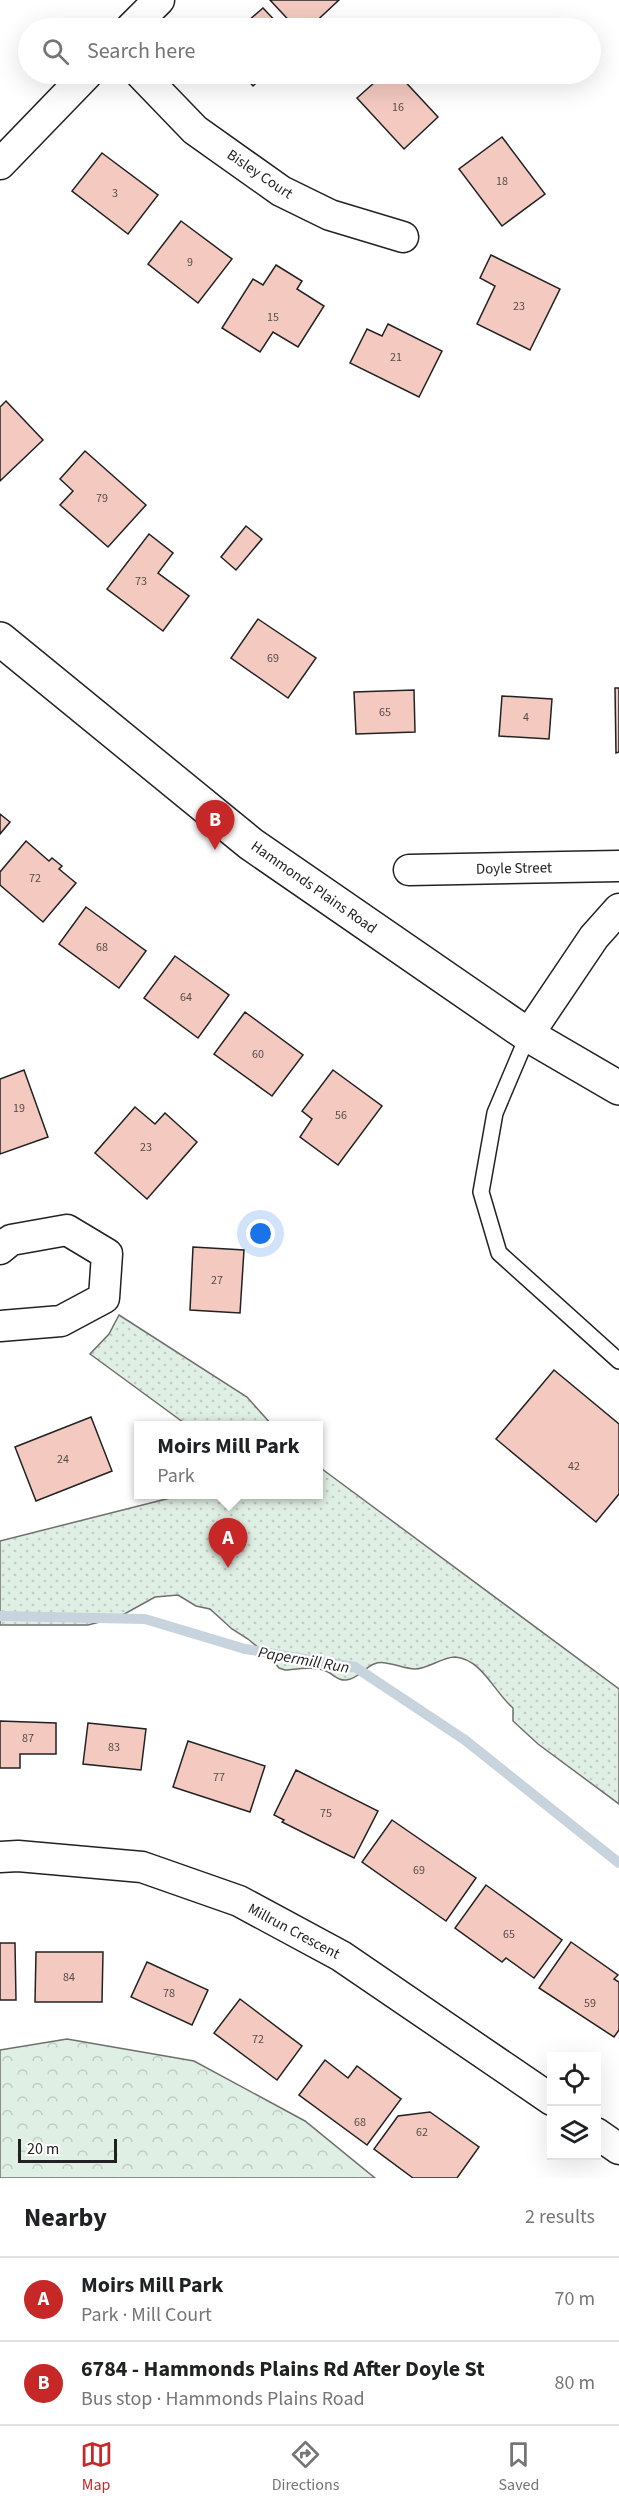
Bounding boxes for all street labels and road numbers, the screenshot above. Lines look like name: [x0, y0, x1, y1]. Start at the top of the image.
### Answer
street label: Bisley Court: [223, 145, 297, 204]
street label: Hammonds Plains Road: [246, 836, 381, 939]
street label: Doyle Street: [476, 857, 552, 880]
street label: Millrun Crescent: [244, 1898, 343, 1965]

